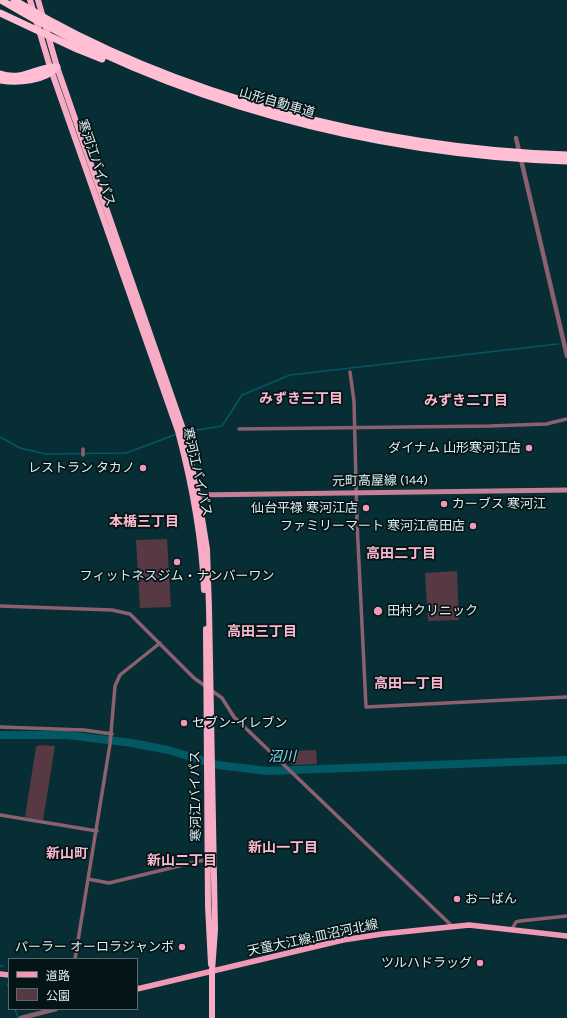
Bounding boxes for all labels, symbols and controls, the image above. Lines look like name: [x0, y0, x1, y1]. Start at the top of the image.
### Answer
street label: 山形自動車道: [237, 85, 317, 121]
street label: 寒河江バイパス: [74, 117, 118, 209]
district label: みずき三丁目: [259, 391, 343, 407]
district label: みずき二丁目: [424, 393, 508, 409]
street label: 寒河江バイパス: [179, 426, 215, 518]
place label: ダイナム 山形寒河江店: [388, 440, 521, 456]
marker: ダイナム 山形寒河江店: [524, 443, 534, 453]
place label: レストラン タカノ: [28, 460, 135, 476]
marker: レストラン タカノ: [138, 463, 148, 473]
street label: 元町高屋線 (144): [332, 472, 428, 490]
place label: カーブス 寒河江: [452, 496, 546, 512]
marker: カーブス 寒河江: [439, 499, 449, 509]
place label: 仙台平禄 寒河江店: [251, 500, 358, 516]
marker: 仙台平禄 寒河江店: [361, 503, 371, 513]
district label: 本楯三丁目: [109, 514, 179, 530]
place label: ファミリーマート 寒河江高田店: [280, 518, 465, 534]
marker: ファミリーマート 寒河江高田店: [468, 521, 478, 531]
district label: 高田二丁目: [366, 546, 436, 562]
marker: フィットネスジム・ナンバーワン: [172, 557, 182, 567]
place label: フィットネスジム・ナンバーワン: [80, 568, 274, 584]
place label: 田村クリニック: [387, 603, 478, 619]
marker: 田村クリニック: [372, 605, 384, 617]
district label: 高田三丁目: [227, 624, 297, 640]
district label: 高田一丁目: [374, 676, 444, 692]
place label: セブン-イレブン: [192, 715, 288, 731]
marker: セブン-イレブン: [179, 718, 189, 728]
water label: 沼川: [268, 748, 296, 766]
street label: 寒河江バイパス: [187, 750, 205, 842]
district label: 新山一丁目: [248, 840, 318, 856]
district label: 新山町: [46, 846, 88, 862]
district label: 新山二丁目: [147, 853, 217, 869]
place label: おーばん: [465, 891, 517, 907]
marker: おーばん: [452, 894, 462, 904]
street label: 天童大江線;皿沼河北線: [246, 917, 380, 959]
place label: パーラー オーロラジャンボ: [15, 939, 174, 955]
marker: パーラー オーロラジャンボ: [177, 942, 187, 952]
place label: ツルハドラッグ: [381, 955, 472, 971]
legend: [8, 958, 138, 1010]
marker: ツルハドラッグ: [475, 958, 485, 968]
text: 道路: [46, 969, 70, 983]
text: 公園: [46, 989, 70, 1003]

